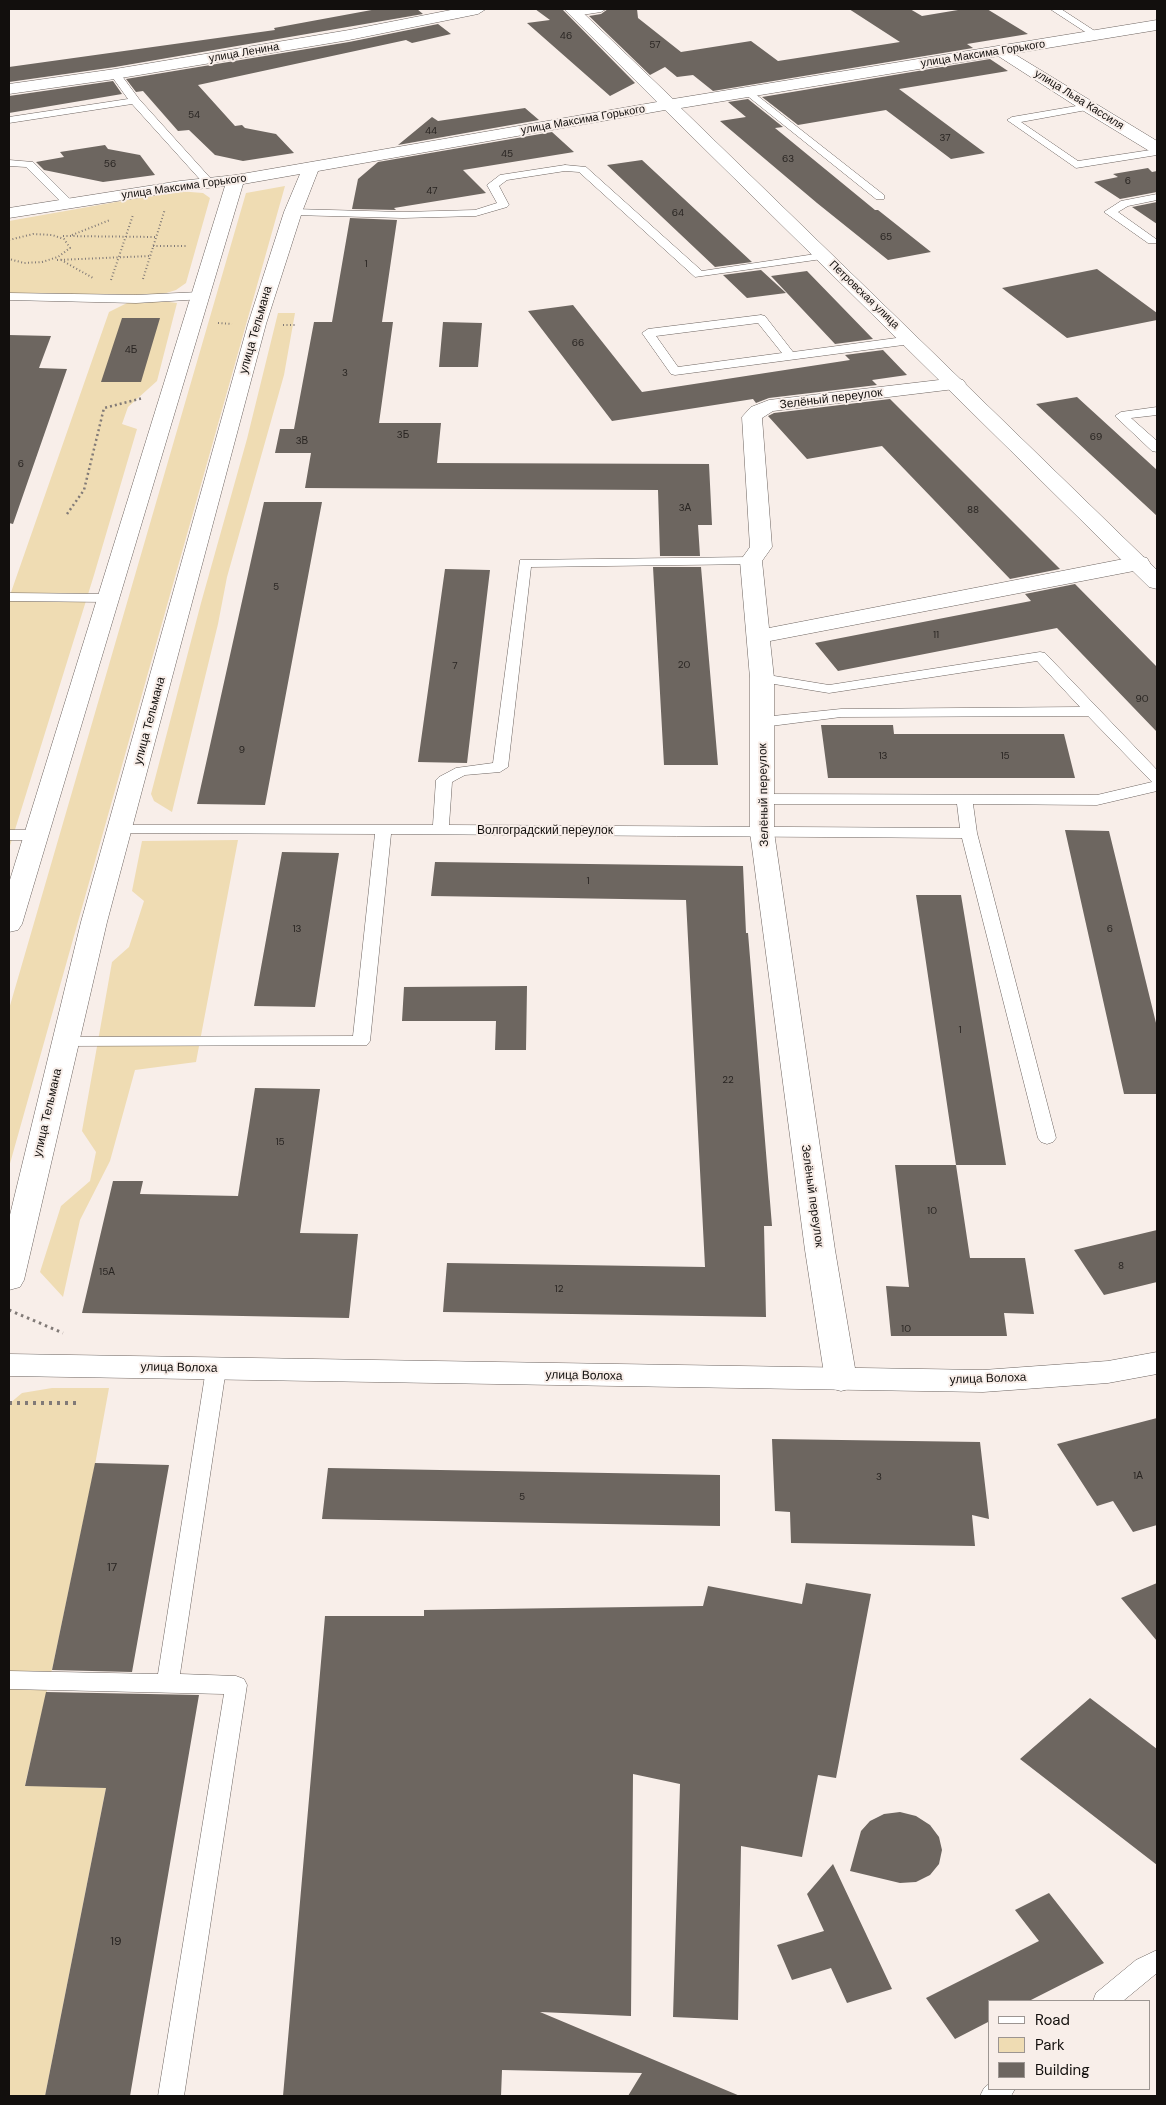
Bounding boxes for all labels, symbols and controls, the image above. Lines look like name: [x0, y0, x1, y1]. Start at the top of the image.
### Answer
house number: 46: [560, 30, 572, 42]
street label: улица Максима Горького: [920, 38, 1046, 70]
house number: 57: [649, 39, 661, 51]
street label: улица Ленина: [208, 40, 280, 66]
street label: улица Льва Кассиля: [1032, 67, 1126, 133]
street label: улица Максима Горького: [520, 103, 646, 137]
house number: 54: [188, 109, 200, 121]
house number: 44: [425, 125, 437, 137]
house number: 37: [939, 132, 951, 144]
house number: 45: [501, 148, 513, 160]
house number: 63: [782, 153, 794, 165]
house number: 56: [104, 158, 116, 170]
street label: улица Максима Горького: [121, 172, 247, 202]
house number: 6: [1125, 175, 1131, 187]
house number: 47: [426, 185, 438, 197]
house number: 64: [672, 207, 684, 219]
house number: 65: [880, 231, 892, 243]
house number: 1: [364, 258, 368, 270]
street label: Петровская улица: [826, 258, 902, 332]
street label: улица Тельмана: [237, 284, 275, 376]
house number: 66: [572, 337, 584, 349]
house number: 4Б: [125, 344, 137, 356]
house number: 3: [342, 367, 348, 379]
street label: Зелёный переулок: [779, 386, 883, 412]
house number: 3Б: [397, 429, 409, 441]
house number: 69: [1090, 431, 1102, 443]
house number: 3В: [296, 435, 308, 447]
house number: 6: [18, 458, 24, 470]
house number: 3А: [679, 502, 691, 514]
house number: 88: [967, 504, 979, 516]
house number: 5: [273, 581, 279, 593]
house number: 11: [933, 629, 939, 641]
house number: 20: [678, 659, 690, 671]
house number: 7: [452, 660, 458, 672]
street label: улица Тельмана: [131, 675, 169, 767]
house number: 90: [1135, 693, 1149, 705]
street label: Зелёный переулок: [756, 743, 772, 847]
house number: 9: [239, 744, 245, 756]
house number: 13: [878, 750, 888, 762]
house number: 15: [1000, 750, 1010, 762]
street label: Волгоградский переулок: [477, 824, 613, 838]
house number: 1: [586, 875, 590, 887]
house number: 13: [292, 923, 302, 935]
house number: 6: [1107, 923, 1113, 935]
house number: 1: [958, 1024, 962, 1036]
street label: улица Тельмана: [31, 1067, 65, 1159]
house number: 22: [722, 1074, 734, 1086]
house number: 15: [275, 1136, 285, 1148]
street label: Зелёный переулок: [798, 1144, 826, 1248]
house number: 10: [927, 1205, 937, 1217]
house number: 8: [1118, 1260, 1124, 1272]
house number: 15А: [99, 1266, 115, 1278]
house number: 12: [555, 1283, 563, 1295]
house number: 10: [901, 1323, 911, 1335]
street label: улица Волоха: [140, 1360, 218, 1376]
street label: улица Волоха: [545, 1368, 623, 1384]
street label: улица Волоха: [949, 1370, 1027, 1388]
house number: 1А: [1133, 1470, 1143, 1482]
house number: 3: [876, 1471, 882, 1483]
house number: 5: [519, 1491, 525, 1503]
house number: 17: [107, 1561, 117, 1575]
house number: 19: [110, 1935, 122, 1949]
legend: [988, 2000, 1151, 2090]
text: Road: [1035, 2010, 1070, 2030]
text: Park: [1035, 2035, 1065, 2055]
text: Building: [1035, 2060, 1090, 2080]

